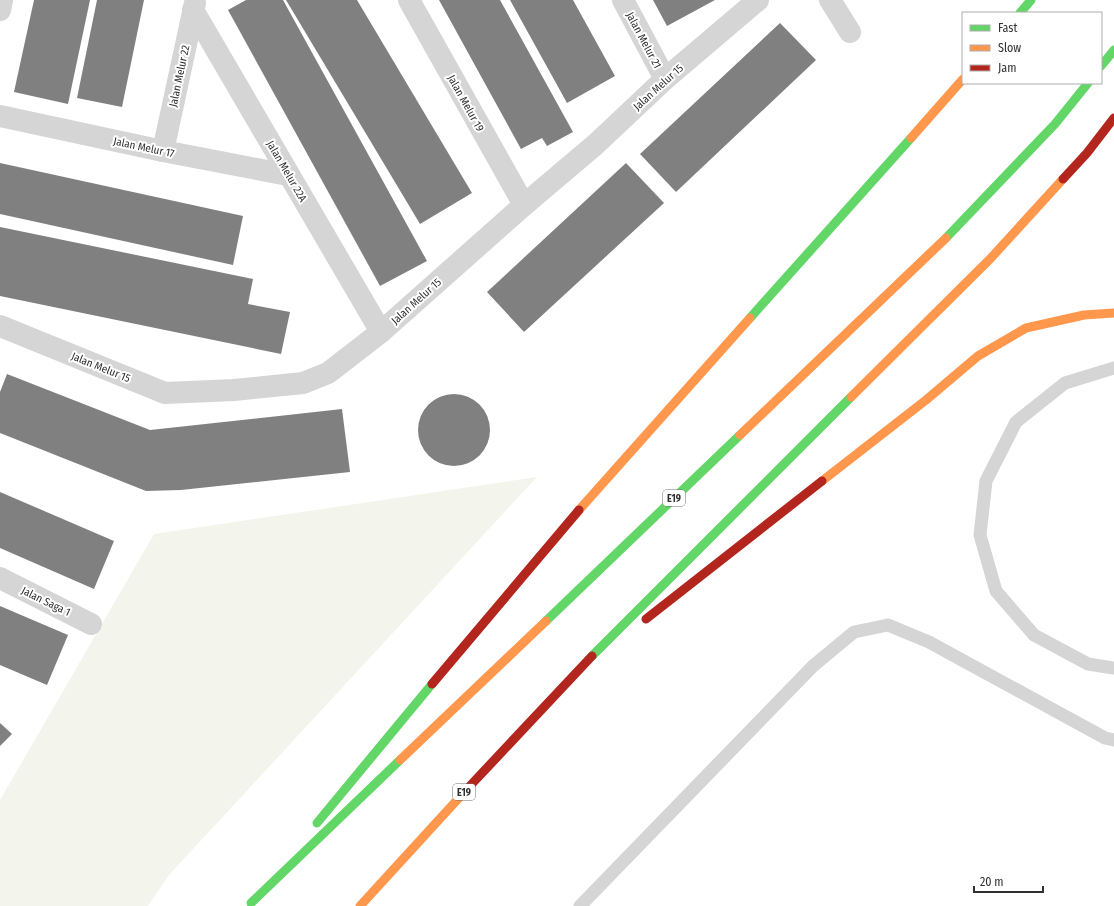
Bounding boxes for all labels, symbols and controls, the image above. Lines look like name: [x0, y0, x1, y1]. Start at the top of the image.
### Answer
street label: Jalan Melur 21: [623, 10, 664, 71]
legend: [962, 12, 1102, 84]
text: Fast: [998, 21, 1017, 35]
text: Slow: [998, 41, 1021, 55]
street label: Jalan Melur 22: [167, 44, 192, 108]
text: Jam: [998, 61, 1016, 75]
street label: Jalan Melur 15: [631, 62, 686, 113]
street label: Jalan Melur 19: [445, 73, 486, 134]
street label: Jalan Melur 17: [112, 135, 176, 160]
street label: Jalan Melur 22A: [264, 138, 309, 204]
street label: Jalan Melur 15: [389, 276, 444, 327]
street label: Jalan Melur 15: [69, 350, 132, 385]
road number: E19: [663, 490, 685, 506]
street label: Jalan Saga 1: [19, 584, 72, 619]
road number: E19: [453, 784, 475, 800]
scale bar: [974, 868, 1043, 894]
text: 20 m: [980, 875, 1004, 889]

